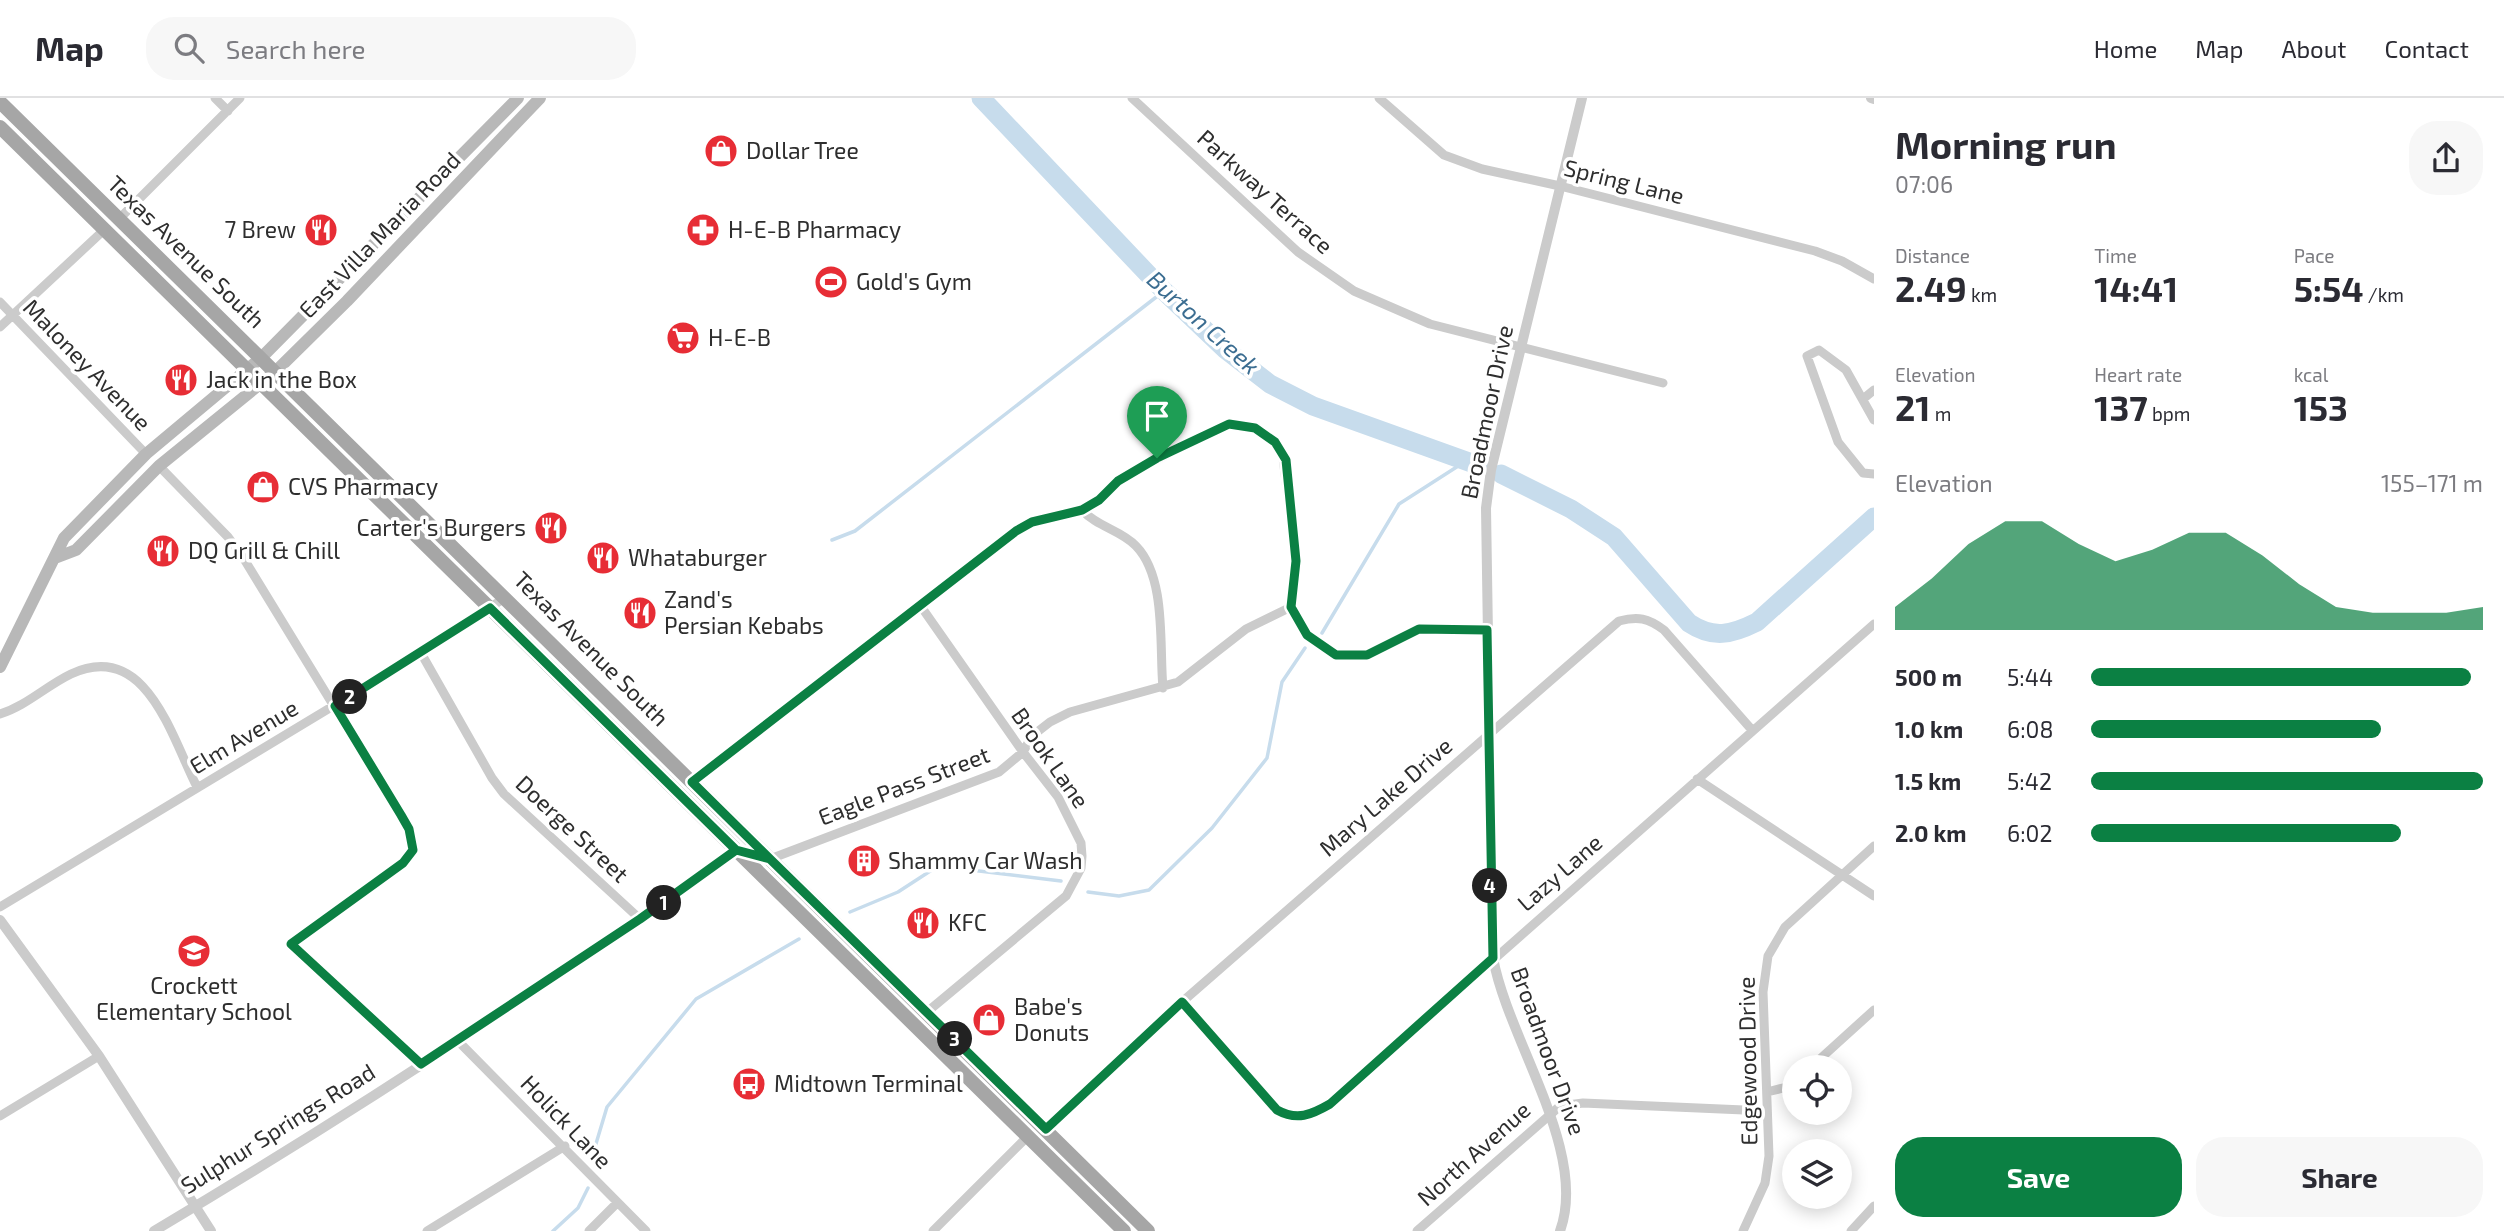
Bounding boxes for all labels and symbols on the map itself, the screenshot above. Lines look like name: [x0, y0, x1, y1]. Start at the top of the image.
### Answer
street label: Parkway Terrace: [1192, 123, 1339, 259]
shop icon: Dollar Tree: [702, 132, 740, 170]
place label: Dollar Tree: [746, 136, 859, 164]
street label: East Villa Maria Road: [293, 145, 466, 323]
street label: Spring Lane: [1561, 153, 1687, 209]
street label: Texas Avenue South: [102, 169, 271, 333]
restaurant icon: 7 Brew: [302, 211, 340, 249]
pharmacy icon: H-E-B Pharmacy: [684, 211, 722, 249]
place label: 7 Brew: [225, 215, 296, 243]
place label: H-E-B Pharmacy: [728, 215, 901, 243]
sports icon: Gold's Gym: [812, 263, 850, 301]
water label: Burton Creek: [1142, 264, 1266, 380]
place label: Gold's Gym: [856, 267, 972, 295]
street label: Maloney Avenue: [18, 293, 157, 436]
supermarket icon: H-E-B: [664, 319, 702, 357]
street label: Broadmoor Drive: [1454, 322, 1518, 501]
place label: H-E-B: [708, 323, 771, 351]
restaurant icon: Jack in the Box: [162, 361, 200, 399]
place label: Jack in the Box: [206, 365, 357, 393]
pin: [1127, 386, 1187, 458]
shop icon: CVS Pharmacy: [244, 468, 282, 506]
place label: CVS Pharmacy: [288, 472, 438, 500]
restaurant icon: Carter's Burgers: [532, 509, 570, 547]
place label: Carter's Burgers: [357, 513, 526, 541]
restaurant icon: DQ Grill & Chill: [144, 532, 182, 570]
place label: DQ Grill & Chill: [188, 536, 340, 564]
restaurant icon: Whataburger: [584, 539, 622, 577]
place label: Whataburger: [628, 543, 767, 571]
street label: Texas Avenue South: [508, 565, 675, 732]
place label: Zand's Persian Kebabs: [664, 585, 824, 639]
restaurant icon: Zand's Persian Kebabs: [621, 594, 659, 632]
pin: 2: [332, 680, 368, 714]
street label: Elm Avenue: [184, 693, 303, 779]
street label: Brook Lane: [1006, 702, 1096, 813]
street label: Mary Lake Drive: [1313, 731, 1457, 861]
street label: Eagle Pass Street: [814, 739, 993, 831]
street label: Doerge Street: [510, 769, 635, 888]
street label: Lazy Lane: [1511, 828, 1607, 917]
building icon: Shammy Car Wash: [845, 842, 883, 880]
place label: Shammy Car Wash: [888, 846, 1083, 874]
pin: 4: [1472, 868, 1508, 904]
pin: 1: [646, 886, 682, 920]
restaurant icon: KFC: [904, 904, 942, 942]
place label: KFC: [948, 908, 987, 936]
school or university icon: Crockett Elementary School: [175, 932, 213, 970]
street label: Broadmoor Drive: [1506, 963, 1592, 1139]
place label: Crockett Elementary School: [96, 971, 292, 1025]
street label: Edgewood Drive: [1732, 976, 1762, 1146]
place label: Babe's Donuts: [1014, 992, 1089, 1046]
shop icon: Babe's Donuts: [970, 1001, 1008, 1039]
pin: 3: [937, 1021, 972, 1056]
street label: Sulphur Springs Road: [175, 1057, 380, 1199]
bus stop icon: Midtown Terminal: [730, 1065, 768, 1103]
street label: Holick Lane: [515, 1069, 618, 1174]
place label: Midtown Terminal: [774, 1069, 963, 1097]
street label: North Avenue: [1411, 1095, 1536, 1211]

